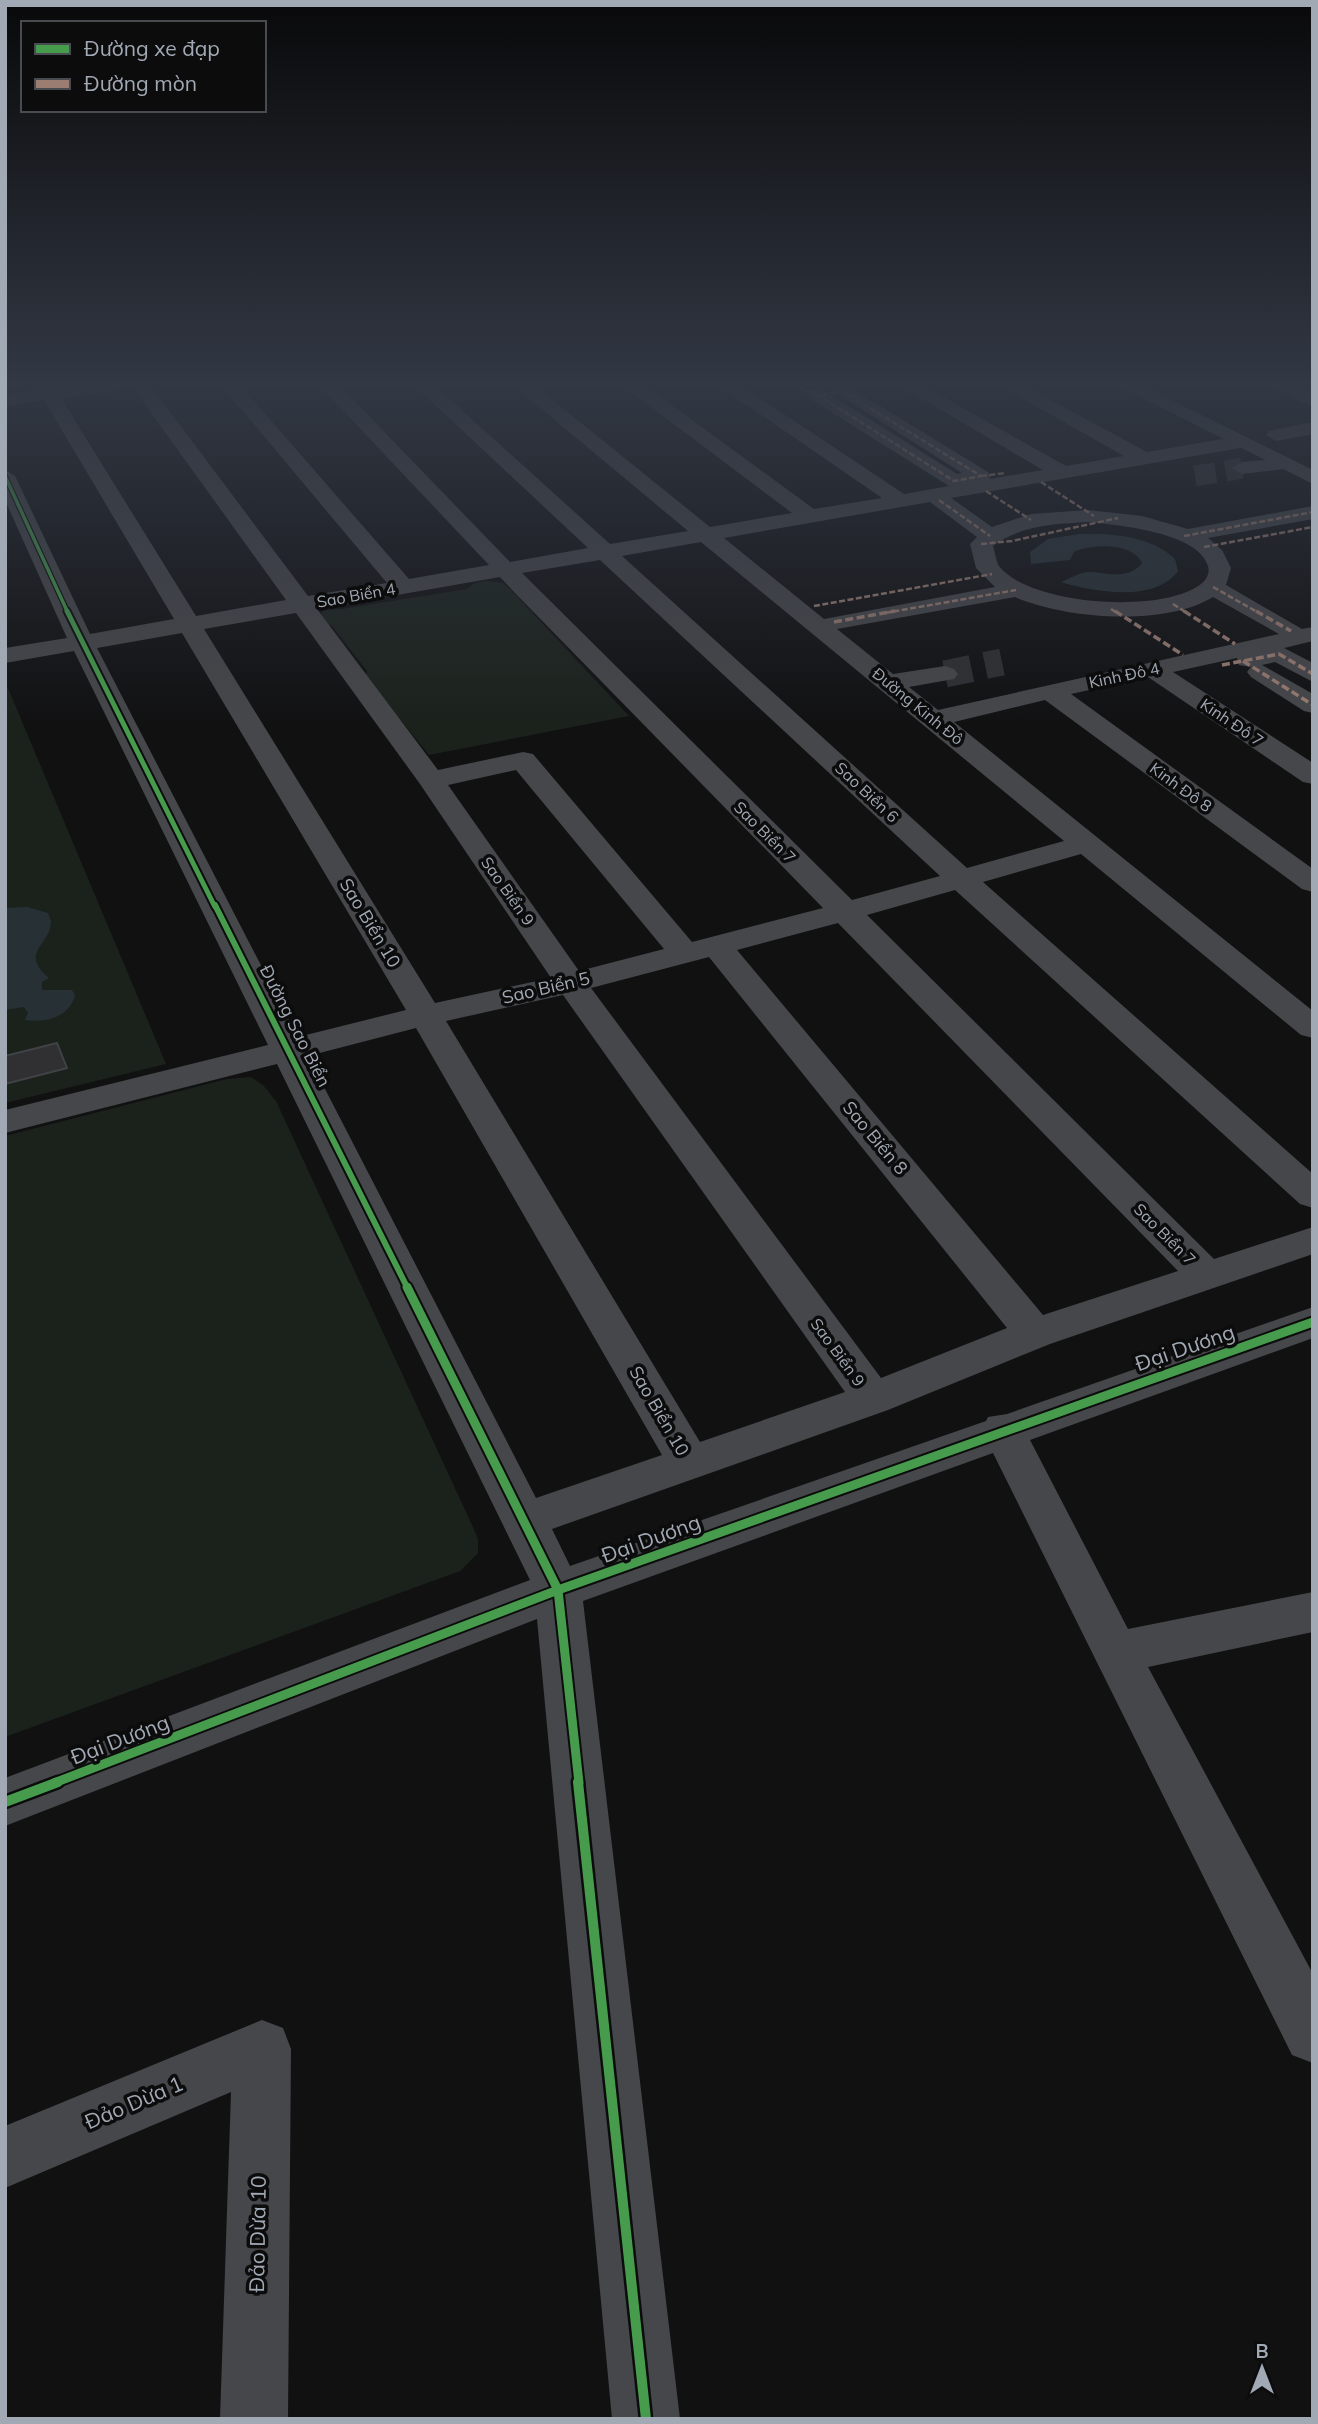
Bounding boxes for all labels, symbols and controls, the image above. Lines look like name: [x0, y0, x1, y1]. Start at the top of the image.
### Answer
legend: [21, 21, 266, 112]
text: Đường xe đạp: [84, 35, 220, 61]
text: Đường mòn: [84, 70, 197, 96]
street label: Sao Biển 4: [315, 578, 397, 612]
street label: Kinh Đô 4: [1087, 658, 1162, 692]
street label: Đường Kinh Đô: [868, 663, 968, 749]
street label: Kinh Đô 7: [1197, 694, 1267, 750]
street label: Sao Biển 6: [831, 758, 903, 826]
street label: Kinh Đô 8: [1146, 758, 1216, 816]
street label: Sao Biển 7: [730, 797, 800, 867]
street label: Sao Biển 9: [477, 853, 539, 929]
street label: Sao Biển 10: [335, 874, 406, 972]
street label: Đường Sao Biển: [255, 961, 336, 1091]
street label: Sao Biển 5: [500, 966, 592, 1009]
street label: Sao Biển 8: [838, 1096, 913, 1179]
street label: Sao Biển 7: [1130, 1199, 1200, 1269]
street label: Sao Biển 9: [807, 1314, 869, 1390]
street label: Đại Dương: [1131, 1318, 1238, 1376]
street label: Sao Biển 10: [624, 1362, 694, 1460]
street label: Đại Dương: [598, 1508, 704, 1568]
street label: Đại Dương: [67, 1708, 173, 1770]
street label: Đảo Dừa 1: [81, 2070, 187, 2134]
street label: Đảo Dừa 10: [243, 2175, 271, 2293]
north arrow: [1227, 2333, 1297, 2403]
text: B: [1255, 2339, 1269, 2363]

